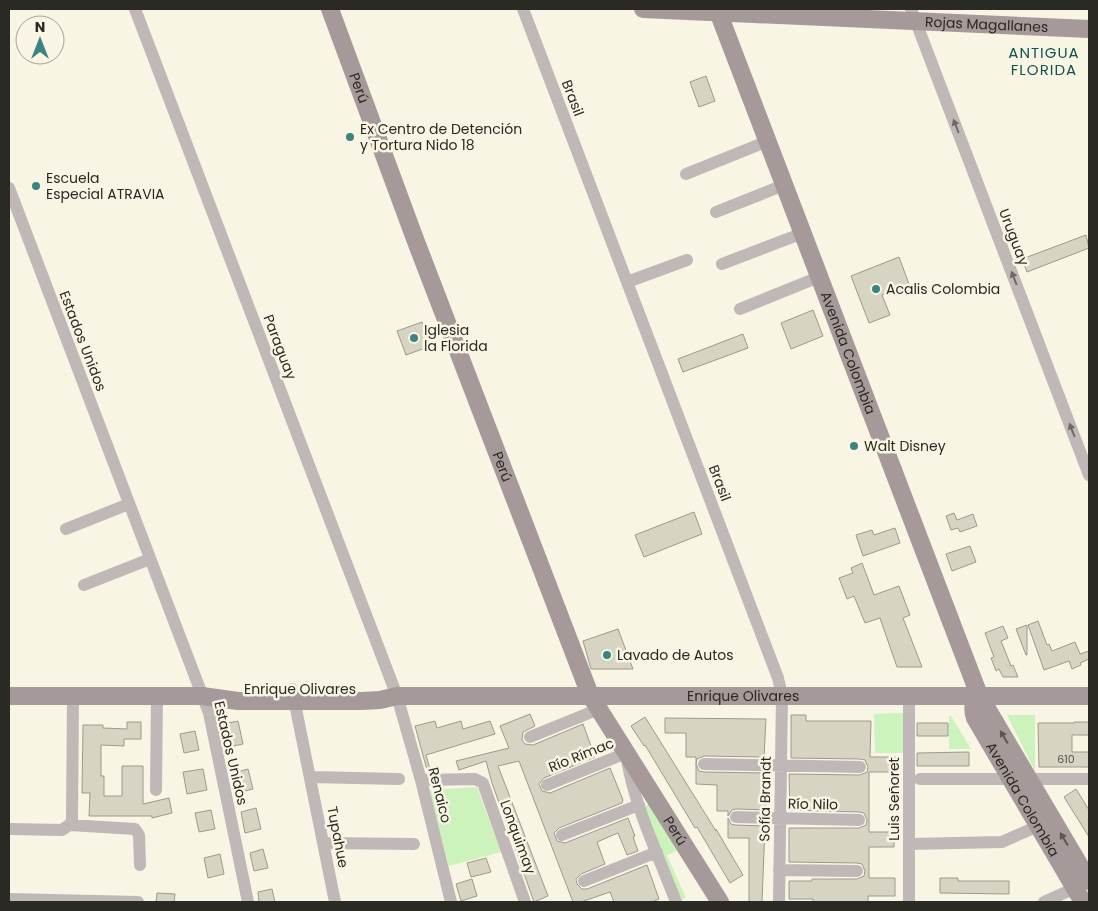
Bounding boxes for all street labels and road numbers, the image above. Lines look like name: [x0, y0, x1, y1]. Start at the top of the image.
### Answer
street label: Rojas Magallanes: [925, 12, 1049, 37]
street label: Perú: [344, 70, 374, 106]
street label: Brasil: [557, 77, 589, 119]
street label: Uruguay: [994, 206, 1034, 268]
street label: Estados Unidos: [55, 288, 111, 394]
street label: Avenida Colombia: [816, 288, 881, 417]
street label: Paraguay: [258, 312, 302, 382]
street label: Perú: [487, 449, 517, 485]
street label: Brasil: [704, 462, 736, 504]
street label: Enrique Olivares: [244, 679, 356, 699]
street label: Enrique Olivares: [687, 686, 799, 706]
street label: Estados Unidos: [209, 699, 253, 807]
street label: Río Rímac: [545, 733, 617, 777]
street label: Avenida Colombia: [981, 738, 1064, 860]
street label: Sofía Brandt: [754, 756, 776, 842]
street label: Luis Señoret: [884, 757, 904, 841]
street label: Renaico: [423, 765, 457, 825]
street label: Río Nilo: [788, 794, 838, 814]
street label: Lonquimay: [495, 797, 541, 877]
street label: Tupahue: [322, 805, 354, 870]
street label: Perú: [659, 812, 692, 849]

